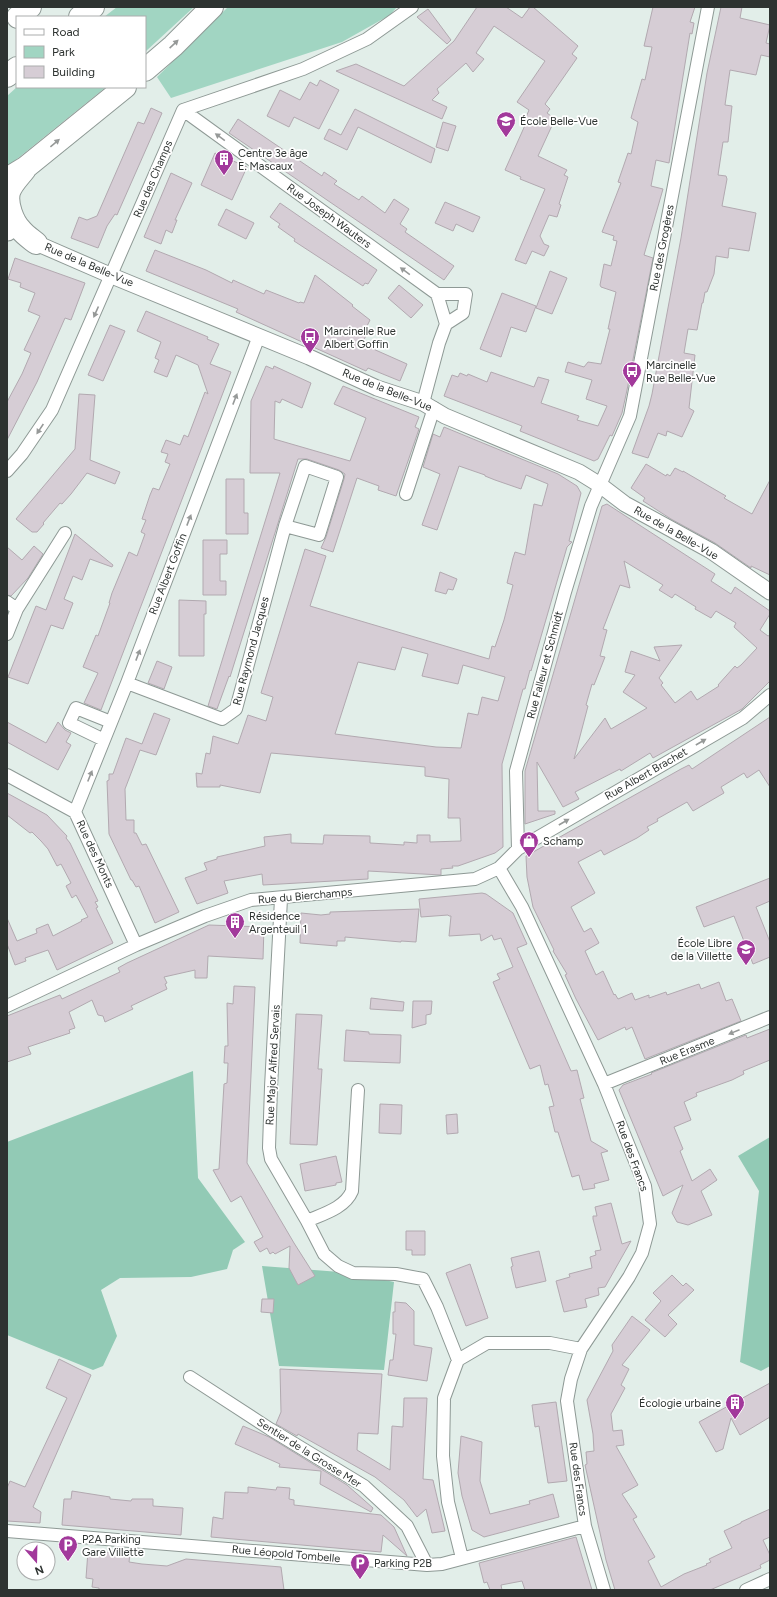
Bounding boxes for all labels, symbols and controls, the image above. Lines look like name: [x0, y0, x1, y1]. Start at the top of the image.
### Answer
legend: [16, 16, 146, 88]
text: Road: [52, 25, 80, 39]
one-way arrow: [169, 39, 179, 49]
text: Park: [52, 45, 75, 59]
text: Building: [52, 65, 95, 79]
school or university icon: École Belle-Vue: [495, 110, 517, 138]
place label: École Belle-Vue: [520, 115, 598, 128]
one-way arrow: [215, 133, 226, 142]
street label: Rue des Champs: [131, 138, 175, 220]
one-way arrow: [50, 139, 61, 148]
place label: Centre 3e âge E. Mascaux: [238, 147, 307, 173]
building icon: Centre 3e âge E. Mascaux: [213, 148, 235, 176]
street label: Rue Joseph Wauters: [284, 181, 374, 251]
street label: Rue des Grogères: [647, 204, 677, 292]
street label: Rue de la Belle-Vue: [42, 240, 136, 290]
one-way arrow: [400, 267, 410, 275]
one-way arrow: [93, 306, 99, 317]
place label: Marcinelle Rue Albert Goffin: [324, 325, 396, 351]
bus stop icon: Marcinelle Rue Albert Goffin: [299, 326, 321, 354]
place label: Marcinelle Rue Belle-Vue: [646, 359, 716, 385]
bus stop icon: Marcinelle Rue Belle-Vue: [621, 360, 643, 388]
street label: Rue de la Belle-Vue: [340, 366, 434, 414]
one-way arrow: [233, 392, 239, 404]
one-way arrow: [36, 423, 44, 434]
street label: Rue de la Belle-Vue: [631, 503, 721, 563]
one-way arrow: [187, 514, 193, 526]
street label: Rue Albert Goffin: [146, 531, 190, 617]
street label: Rue Raymond Jacques: [230, 595, 272, 707]
street label: Rue Falleur et Schmidt: [524, 610, 566, 720]
one-way arrow: [135, 648, 141, 660]
one-way arrow: [695, 739, 706, 746]
street label: Rue Albert Brachet: [602, 745, 690, 803]
one-way arrow: [87, 770, 93, 781]
street label: Rue des Monts: [74, 818, 116, 890]
one-way arrow: [558, 818, 570, 825]
shop icon: Schamp: [518, 830, 540, 858]
place label: Schamp: [543, 835, 584, 848]
street label: Rue du Bierchamps: [257, 885, 353, 907]
place label: Résidence Argenteuil 1: [249, 910, 307, 936]
building icon: Résidence Argenteuil 1: [224, 911, 246, 939]
place label: École Libre de la Villette: [671, 937, 732, 963]
school or university icon: École Libre de la Villette: [735, 938, 757, 966]
street label: Rue Major Alfred Servais: [263, 1004, 283, 1126]
one-way arrow: [728, 1029, 739, 1035]
street label: Rue Erasme: [658, 1034, 716, 1068]
street label: Rue des Francs: [613, 1119, 651, 1193]
building icon: Écologie urbaine: [724, 1392, 746, 1420]
place label: Écologie urbaine: [639, 1397, 721, 1410]
street label: Sentier de la Grosse Mer: [254, 1416, 364, 1491]
street label: Rue des Francs: [566, 1441, 590, 1517]
place label: P2A Parking Gare Villette: [82, 1533, 144, 1559]
parking icon: P2A Parking Gare Villette: [57, 1534, 79, 1562]
north arrow: [16, 1541, 56, 1581]
street label: Rue Léopold Tombelle: [231, 1543, 341, 1565]
parking icon: Parking P2B: [349, 1552, 371, 1580]
place label: Parking P2B: [374, 1557, 432, 1570]
text: N: [33, 1562, 45, 1577]

